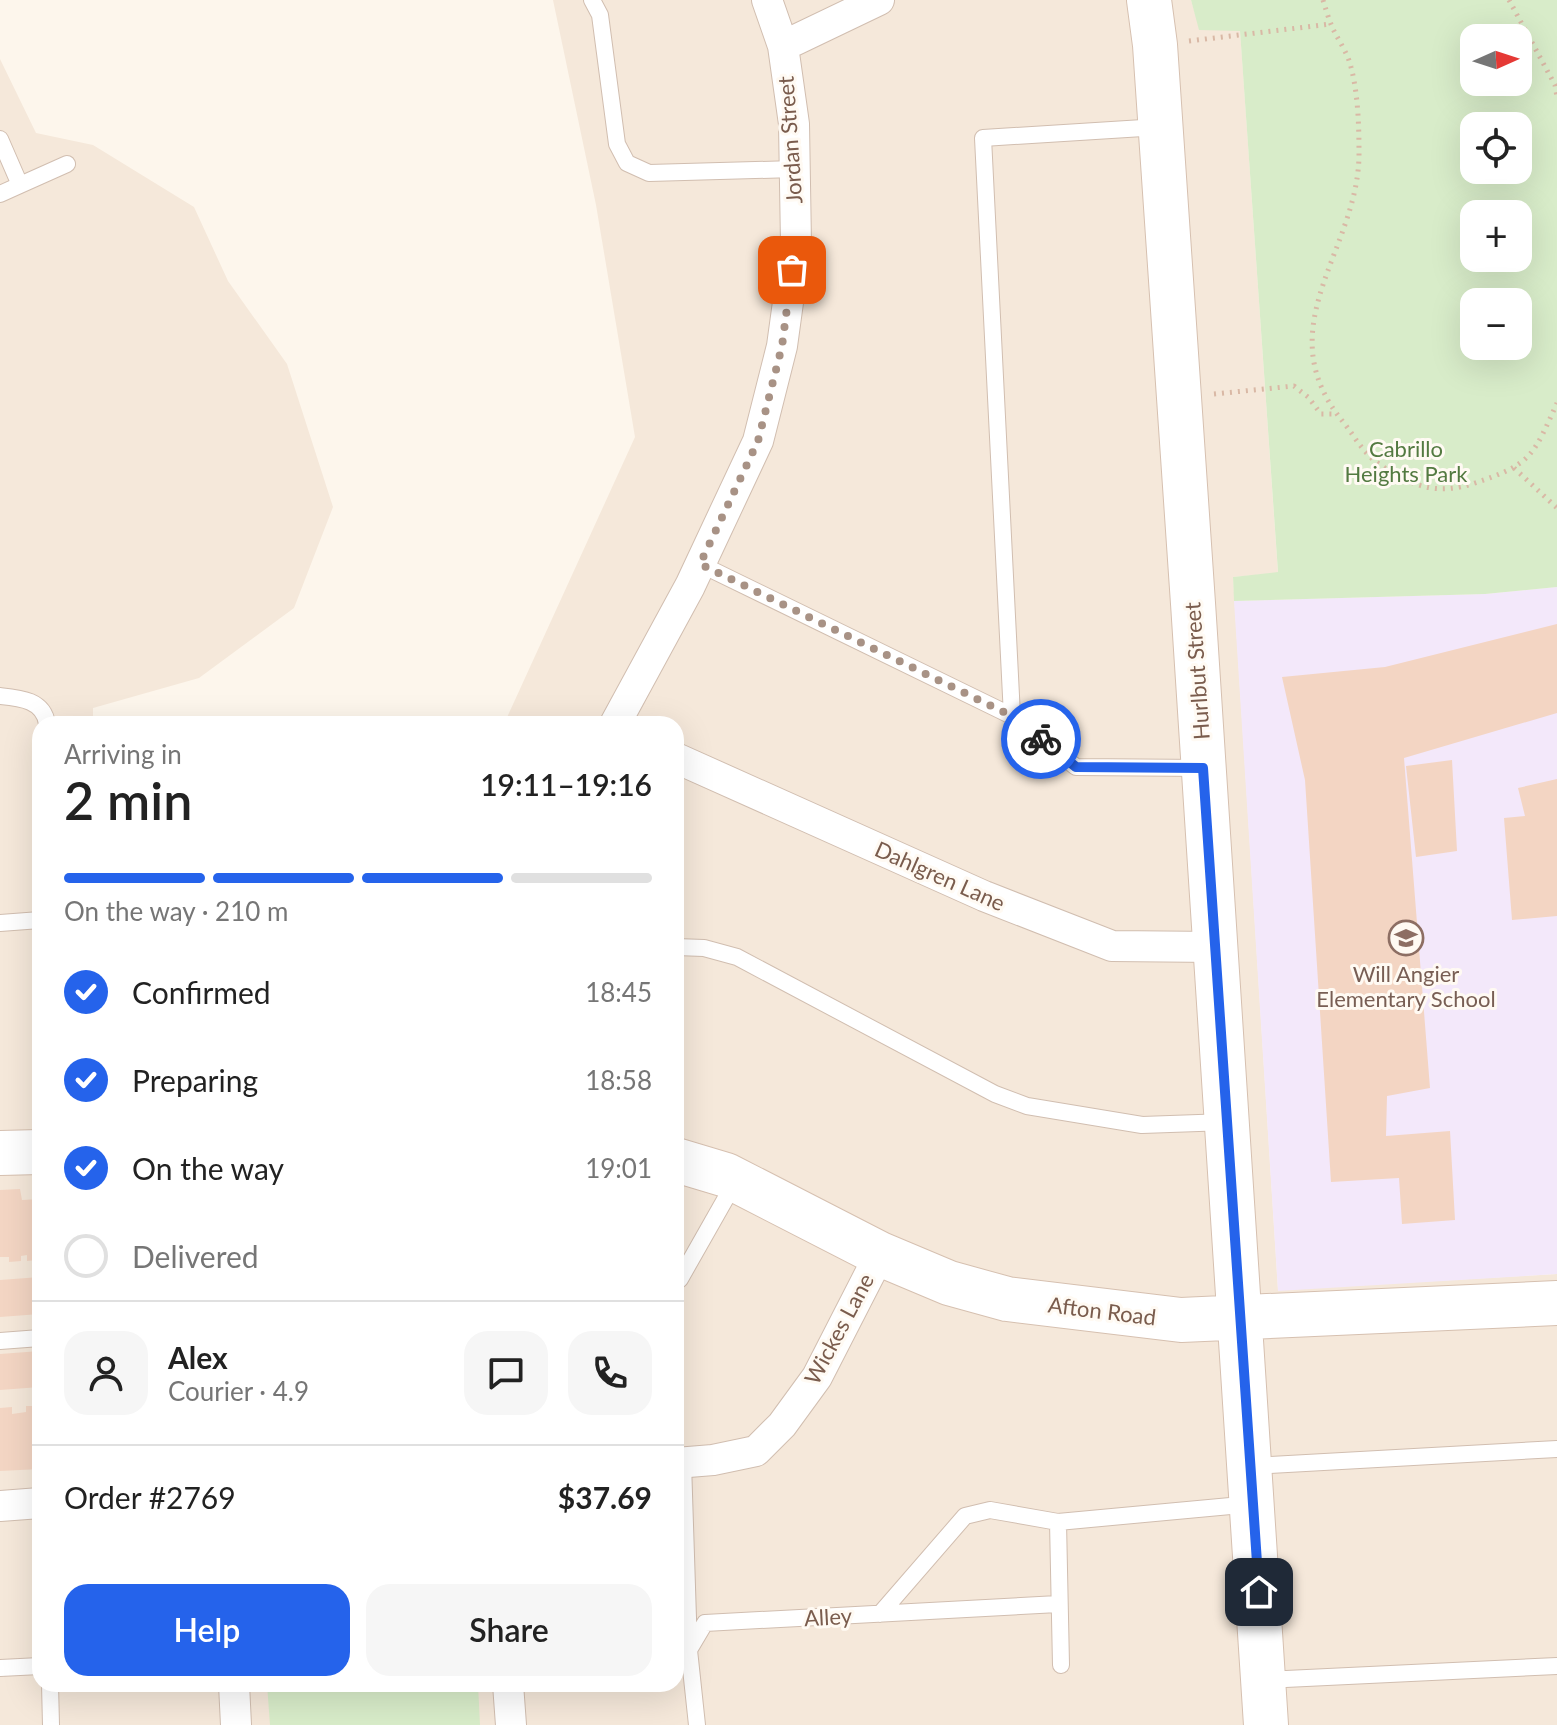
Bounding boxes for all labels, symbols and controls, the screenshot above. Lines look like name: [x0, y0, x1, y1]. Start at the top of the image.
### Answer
north arrow: [1460, 24, 1532, 96]
map controls: [1460, 24, 1532, 360]
street label: Jordan Street: [772, 75, 807, 205]
button: locate: [1460, 112, 1532, 184]
button: +: [1460, 200, 1532, 272]
pin: [758, 236, 826, 304]
icon: bag: [770, 248, 814, 292]
button: −: [1460, 288, 1532, 360]
park label: Cabrillo Heights Park: [1345, 435, 1468, 487]
street label: Hurlbut Street: [1178, 601, 1215, 741]
courier: [1001, 699, 1081, 779]
icon: bike: [1019, 717, 1063, 761]
text: Arriving in: [64, 738, 182, 770]
text: 19:11–19:16: [480, 766, 652, 802]
text: 2 min: [64, 769, 192, 831]
street label: Dahlgren Lane: [871, 835, 1009, 916]
text: On the way · 210 m: [64, 895, 288, 927]
school or university icon: Will Angier Elementary School: [1387, 919, 1425, 957]
place label: Will Angier Elementary School: [1316, 960, 1496, 1012]
icon: check: [64, 970, 108, 1014]
text: Confirmed: [132, 974, 271, 1010]
text: 18:45: [585, 976, 652, 1008]
icon: check: [64, 1058, 108, 1102]
text: Preparing: [132, 1062, 258, 1098]
text: 18:58: [585, 1064, 652, 1096]
icon: check: [64, 1146, 108, 1190]
text: On the way: [132, 1150, 284, 1186]
text: 19:01: [585, 1152, 652, 1184]
text: Delivered: [132, 1238, 259, 1274]
street label: Wickes Lane: [798, 1269, 879, 1389]
street label: Afton Road: [1047, 1290, 1158, 1331]
button: person: [64, 1331, 148, 1415]
button: chat: [464, 1331, 548, 1415]
button: phone: [568, 1331, 652, 1415]
text: Alex: [168, 1339, 228, 1375]
text: Courier · 4.9: [168, 1375, 309, 1407]
text: Order #2769: [64, 1479, 236, 1515]
text: $37.69: [558, 1479, 652, 1515]
pin: [1225, 1558, 1293, 1626]
icon: home: [1237, 1570, 1281, 1614]
button: Help: [64, 1584, 350, 1676]
button: Share: [366, 1584, 652, 1676]
street label: Alley: [803, 1602, 853, 1631]

